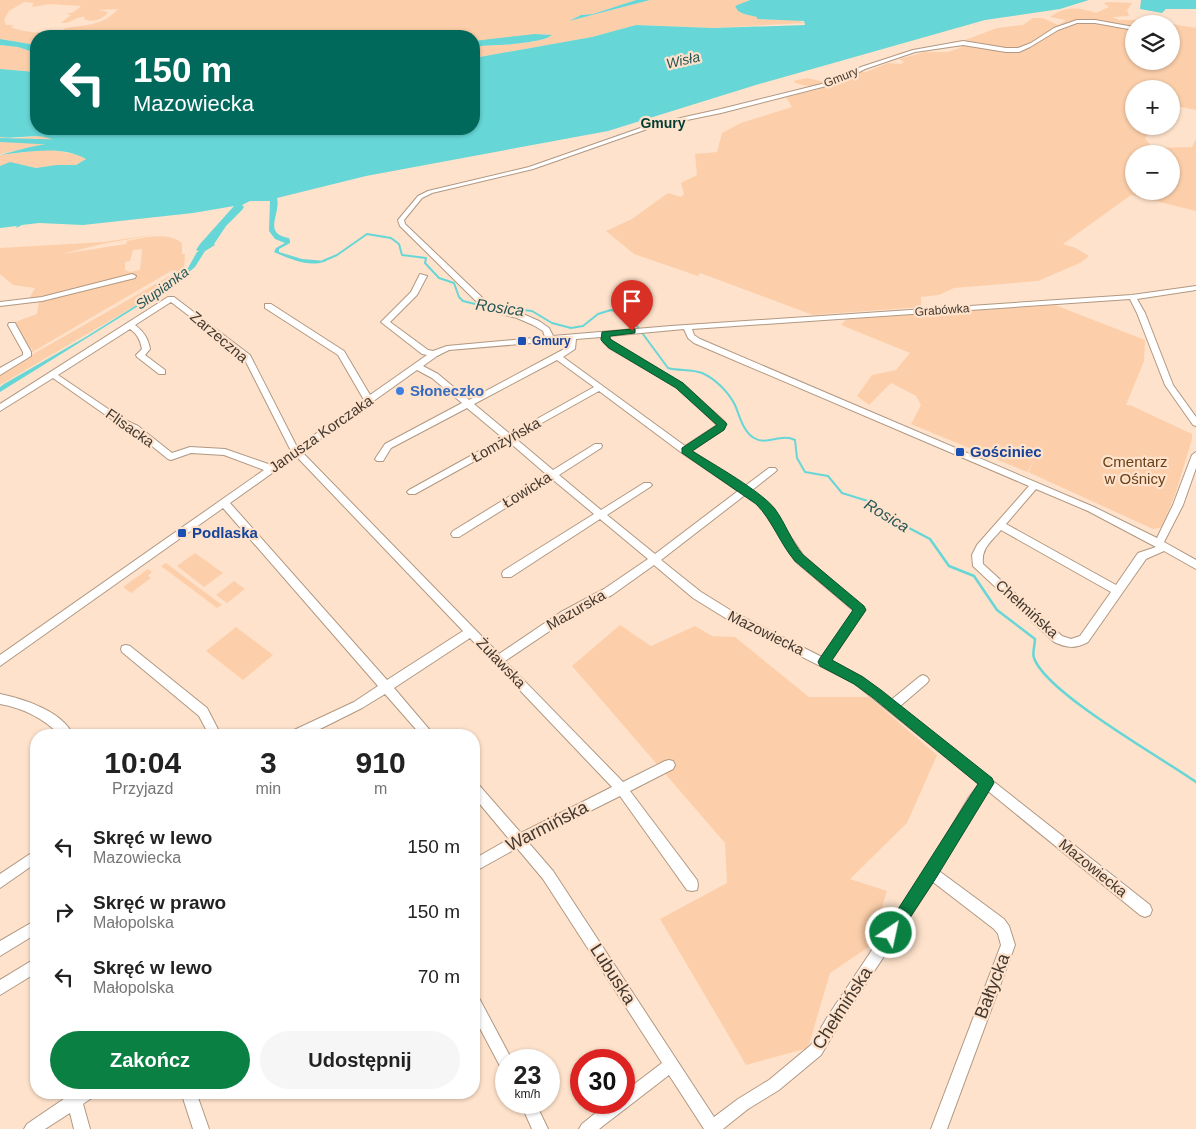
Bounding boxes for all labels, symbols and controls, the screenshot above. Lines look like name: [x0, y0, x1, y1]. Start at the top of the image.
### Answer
map controls: [1125, 15, 1180, 200]
button: layers: [1125, 15, 1180, 70]
water label: Wisła: [665, 48, 702, 72]
icon: left: [50, 50, 115, 115]
text: 150 m: [133, 50, 232, 89]
street label: Gmury: [822, 64, 860, 90]
button: +: [1125, 80, 1180, 135]
text: Mazowiecka: [133, 91, 254, 116]
district label: Gmury: [640, 115, 686, 131]
button: −: [1125, 145, 1180, 200]
water label: Słupianka: [132, 263, 192, 313]
pin: [611, 280, 653, 331]
icon: arrive: [618, 287, 646, 315]
water label: Rosica: [475, 296, 525, 319]
street label: Grabówka: [914, 301, 970, 319]
street label: Zarzeczna: [187, 308, 252, 366]
place label: Gmury: [532, 334, 571, 348]
marker: Gmury: [516, 335, 528, 347]
place label: Słoneczko: [410, 382, 484, 399]
marker: Słoneczko: [394, 385, 406, 397]
street label: Janusza Korczaka: [266, 391, 376, 476]
street label: Flisacka: [103, 405, 158, 451]
street label: Łomżyńska: [468, 413, 544, 465]
place label: Gościniec: [970, 443, 1042, 460]
marker: Gościniec: [954, 446, 966, 458]
park label: Cmentarz w Ośnicy: [1102, 453, 1168, 487]
street label: Łowicka: [499, 468, 555, 511]
water label: Rosica: [861, 496, 912, 535]
place label: Podlaska: [192, 524, 259, 541]
marker: Podlaska: [176, 527, 188, 539]
street label: Chełmińska: [993, 576, 1063, 642]
street label: Mazurska: [543, 586, 609, 633]
street label: Mazowiecka: [725, 607, 808, 659]
street label: Żuławska: [473, 634, 530, 692]
text: 10:04: [104, 746, 181, 779]
text: 3: [260, 746, 277, 779]
text: 910: [356, 746, 406, 779]
text: Przyjazd: [112, 780, 173, 797]
text: min: [255, 780, 281, 797]
text: m: [374, 780, 387, 797]
street label: Warmińska: [503, 796, 592, 855]
text: Skręć w lewo: [93, 827, 212, 848]
icon: left: [50, 833, 78, 861]
street label: Mazowiecka: [1056, 835, 1131, 901]
text: 150 m: [407, 836, 460, 857]
text: Mazowiecka: [93, 849, 181, 866]
text: Skręć w prawo: [93, 892, 226, 913]
icon: right: [50, 898, 78, 926]
text: 150 m: [407, 901, 460, 922]
position arrow: [864, 906, 916, 958]
text: Małopolska: [93, 914, 174, 931]
street label: Lubuska: [586, 940, 640, 1009]
street label: Bałtycka: [970, 950, 1014, 1021]
text: Skręć w lewo: [93, 957, 212, 978]
street label: Chełmińska: [808, 962, 877, 1053]
icon: left: [50, 963, 78, 991]
text: 70 m: [418, 966, 460, 987]
text: Małopolska: [93, 979, 174, 996]
button: Zakończ: [50, 1031, 250, 1089]
button: Udostępnij: [260, 1031, 460, 1089]
speed limit sign: 30: [570, 1049, 635, 1114]
text: 23: [514, 1061, 541, 1089]
text: km/h: [514, 1087, 541, 1101]

